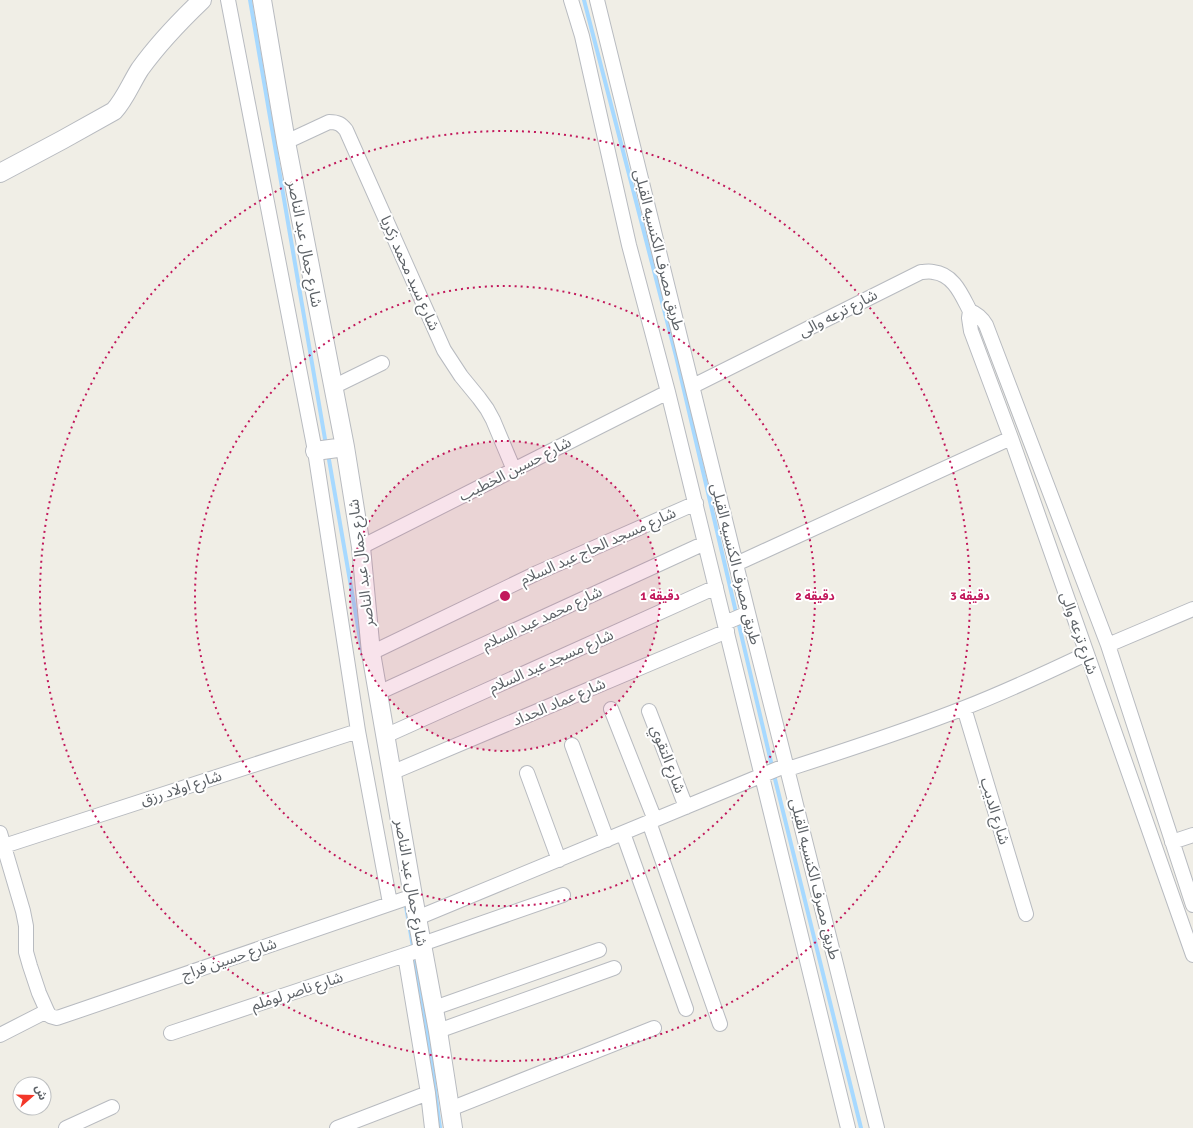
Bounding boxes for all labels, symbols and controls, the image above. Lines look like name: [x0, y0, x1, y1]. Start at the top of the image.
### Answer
street label: طريق مصرف الكنسيه القبلى: [629, 167, 688, 333]
street label: شارع جمال عبد الناصر: [281, 178, 326, 310]
street label: شارع سيد محمد زكريا: [374, 213, 444, 335]
street label: شارع ترعه والى: [796, 285, 882, 343]
street label: شارع حسين الخطيب: [456, 433, 576, 508]
street label: طريق مصرف الكنسيه القبلى: [706, 481, 765, 647]
street label: شارع جمال عبد الناصر: [344, 498, 381, 629]
street label: شارع مسجد الحاج عبد السلام: [517, 503, 680, 591]
street label: شارع محمد عبد السلام: [479, 582, 606, 656]
centre of rings: [498, 589, 512, 603]
text: 1 دقيقة: [640, 589, 680, 604]
text: 2 دقيقة: [795, 589, 835, 604]
text: 3 دقيقة: [950, 589, 990, 604]
street label: شارع ترعه والى: [1054, 589, 1102, 678]
street label: شارع مسجد عبد السلام: [486, 625, 618, 699]
street label: شارع عماد الحداد: [510, 674, 610, 732]
street label: شارع التقوي: [644, 722, 689, 797]
street label: شارع اولاد رزق: [138, 766, 225, 812]
street label: شارع الديب: [973, 775, 1014, 848]
street label: طريق مصرف الكنسيه القبلى: [785, 796, 844, 962]
street label: شارع جمال عبد الناصر: [388, 817, 431, 949]
street label: شارع حسين فراج: [179, 934, 280, 987]
street label: شارع ناصر لوملم: [249, 968, 346, 1017]
north arrow: [12, 1076, 52, 1116]
text: ش: [32, 1083, 50, 1102]

